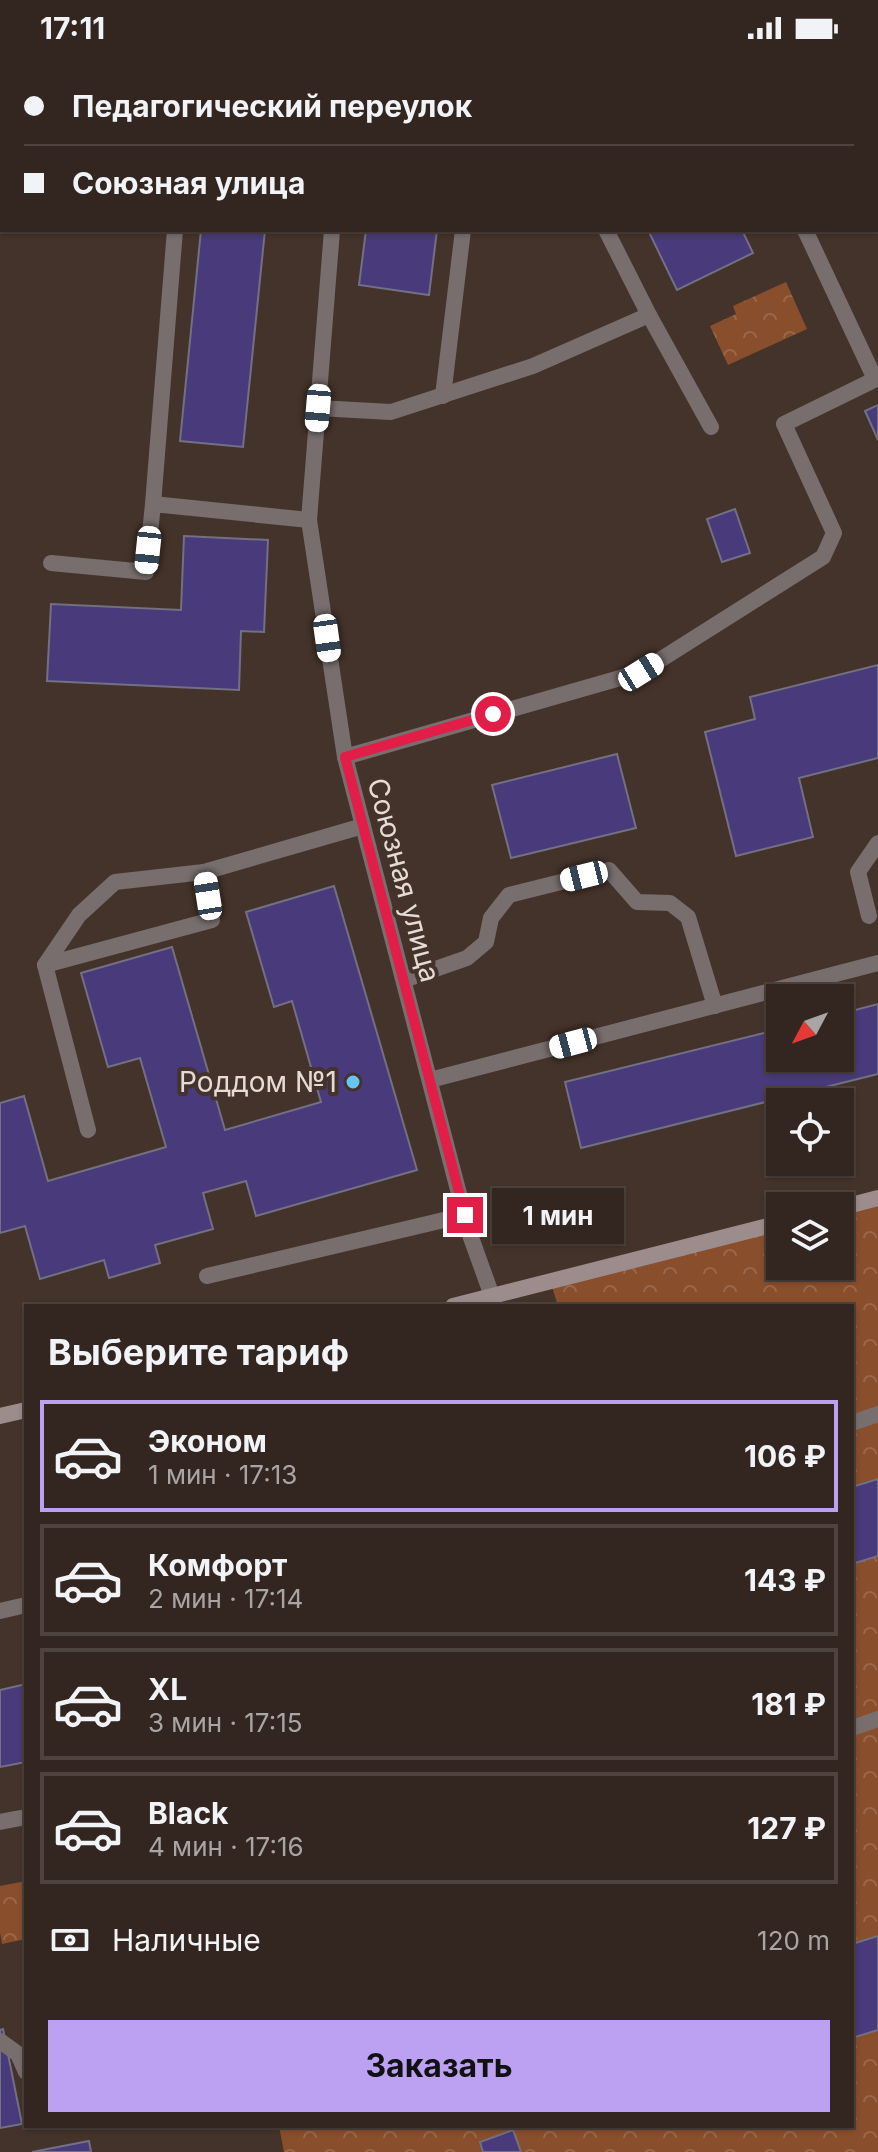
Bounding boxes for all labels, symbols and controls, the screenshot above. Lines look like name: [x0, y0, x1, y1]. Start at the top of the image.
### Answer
text: 17:11: [40, 10, 105, 46]
text: Педагогический переулок: [72, 88, 472, 124]
text: Союзная улица: [72, 165, 305, 201]
car: [304, 383, 332, 433]
car: [134, 525, 162, 575]
car: [312, 613, 342, 663]
car: [614, 649, 668, 695]
route start: [475, 696, 511, 732]
street label: Союзная улица: [360, 774, 448, 986]
car: [558, 859, 610, 893]
car: [192, 870, 224, 922]
north arrow: [766, 984, 854, 1072]
map controls: [766, 984, 854, 1280]
car: [547, 1025, 599, 1061]
place label: Роддом №1: [179, 1065, 337, 1099]
marker: Роддом №1: [344, 1073, 362, 1091]
button: locate: [766, 1088, 854, 1176]
callout: 1 мин: [493, 1187, 625, 1243]
button: layers: [766, 1192, 854, 1280]
route end: [447, 1197, 483, 1233]
text: 1 мин: [523, 1200, 593, 1231]
text: Выберите тариф: [48, 1330, 349, 1374]
icon: car: [52, 1420, 124, 1492]
text: Эконом: [148, 1423, 267, 1459]
text: 106 ₽: [744, 1438, 826, 1474]
text: 1 мин · 17:13: [148, 1459, 297, 1490]
icon: car: [52, 1544, 124, 1616]
text: Комфорт: [148, 1547, 287, 1583]
text: 143 ₽: [744, 1562, 826, 1598]
text: 2 мин · 17:14: [148, 1583, 303, 1614]
icon: car: [52, 1668, 124, 1740]
text: XL: [148, 1671, 187, 1707]
text: 181 ₽: [751, 1686, 826, 1722]
text: 3 мин · 17:15: [148, 1707, 303, 1738]
icon: car: [52, 1792, 124, 1864]
text: Black: [148, 1795, 228, 1831]
text: 127 ₽: [747, 1810, 826, 1846]
text: 4 мин · 17:16: [148, 1831, 304, 1862]
icon: cash: [48, 1918, 92, 1962]
text: Наличные: [112, 1922, 261, 1958]
text: 120 m: [757, 1925, 830, 1956]
button: Заказать: [48, 2020, 830, 2112]

